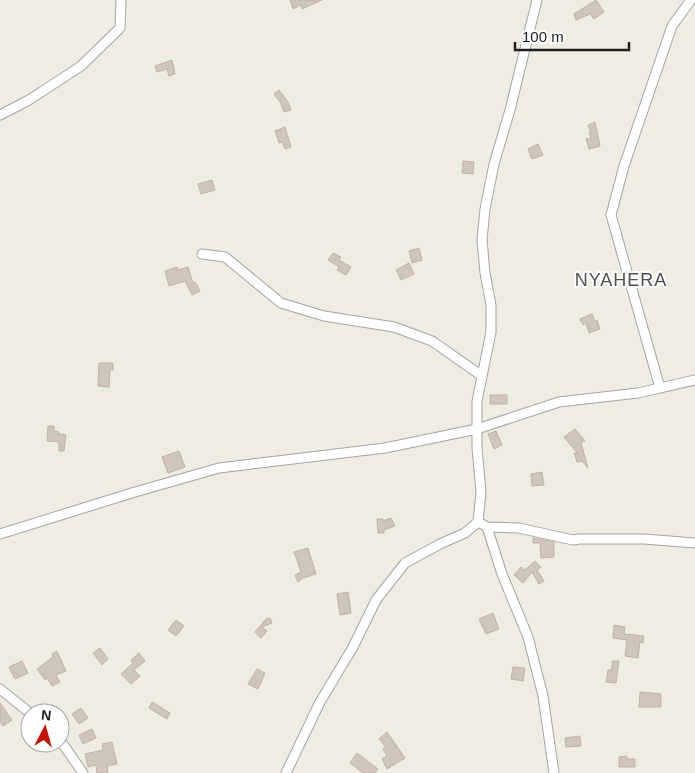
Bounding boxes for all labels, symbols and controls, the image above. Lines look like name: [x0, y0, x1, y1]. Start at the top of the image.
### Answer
scale bar: [515, 20, 629, 52]
text: 100 m: [522, 28, 564, 45]
district label: NYAHERA: [575, 270, 667, 290]
north arrow: [20, 703, 70, 753]
text: N: [40, 707, 52, 724]

